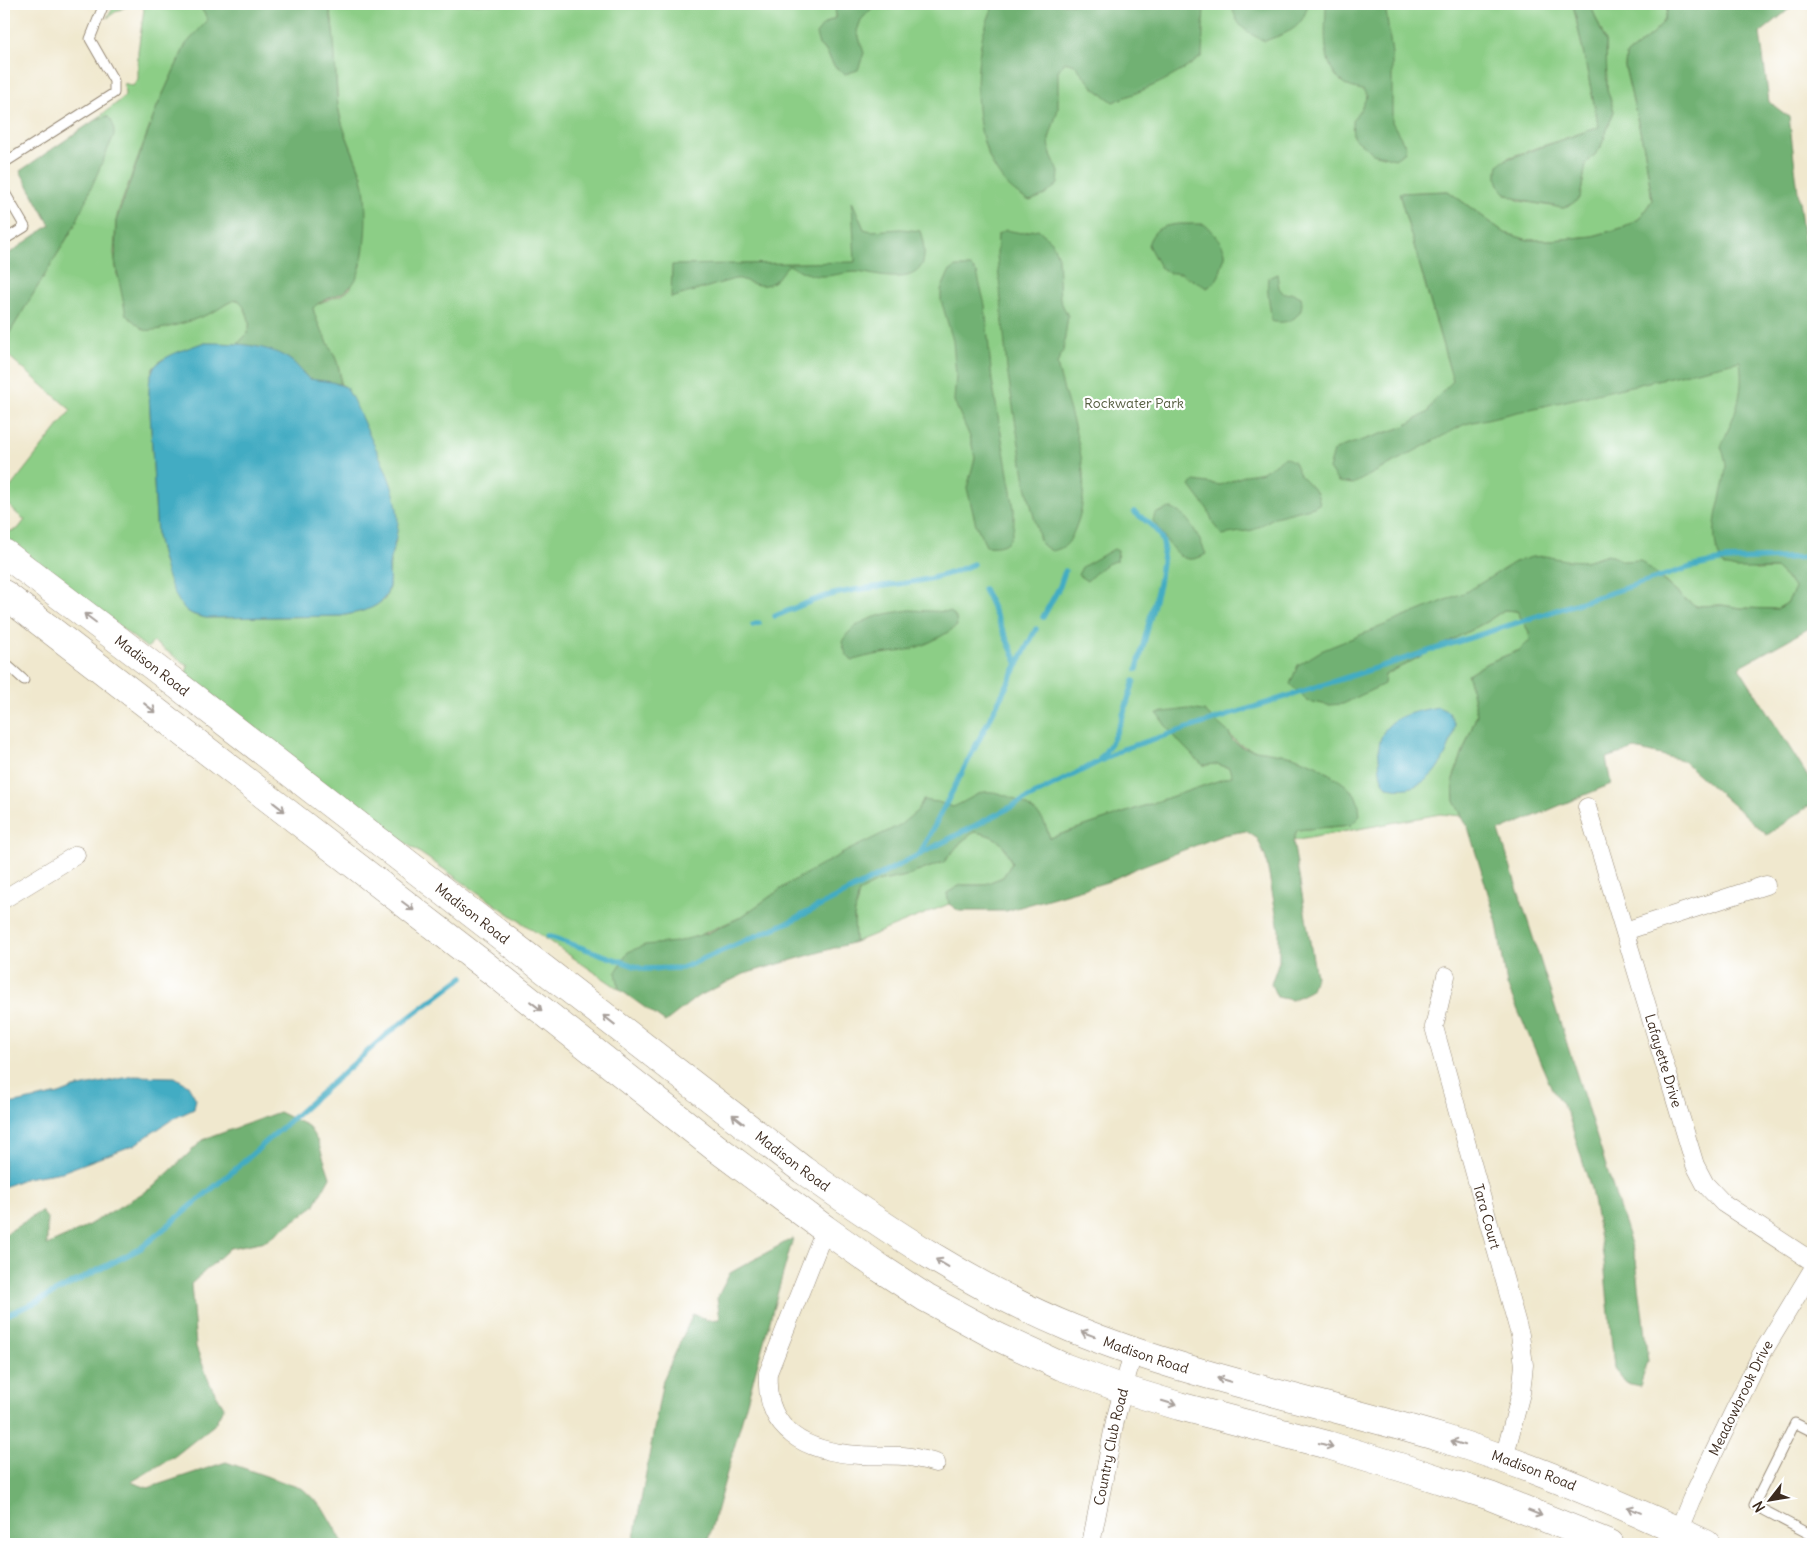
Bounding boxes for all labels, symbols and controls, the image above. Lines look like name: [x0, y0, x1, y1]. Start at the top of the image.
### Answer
park label: Rockwater Park: [1084, 394, 1184, 412]
one-way arrow: [83, 613, 97, 623]
street label: Madison Road: [111, 631, 193, 700]
one-way arrow: [143, 702, 156, 713]
one-way arrow: [272, 802, 285, 813]
street label: Madison Road: [431, 879, 513, 948]
one-way arrow: [401, 901, 414, 912]
one-way arrow: [529, 1000, 542, 1011]
street label: Lafayette Drive: [1641, 1012, 1686, 1110]
one-way arrow: [603, 1014, 616, 1025]
one-way arrow: [731, 1114, 745, 1124]
street label: Madison Road: [752, 1127, 834, 1195]
street label: Tara Court: [1469, 1182, 1505, 1251]
one-way arrow: [936, 1257, 950, 1267]
one-way arrow: [1081, 1329, 1096, 1339]
street label: Madison Road: [1101, 1332, 1191, 1378]
street label: Meadowbrook Drive: [1705, 1337, 1777, 1459]
one-way arrow: [1217, 1375, 1233, 1384]
street label: Country Club Road: [1090, 1386, 1132, 1507]
one-way arrow: [1161, 1399, 1177, 1409]
one-way arrow: [1450, 1438, 1466, 1448]
one-way arrow: [1318, 1440, 1334, 1450]
street label: Madison Road: [1489, 1446, 1579, 1495]
north arrow: [1744, 1476, 1794, 1526]
text: N: [1749, 1498, 1769, 1515]
one-way arrow: [1627, 1505, 1642, 1514]
one-way arrow: [1527, 1509, 1542, 1518]

